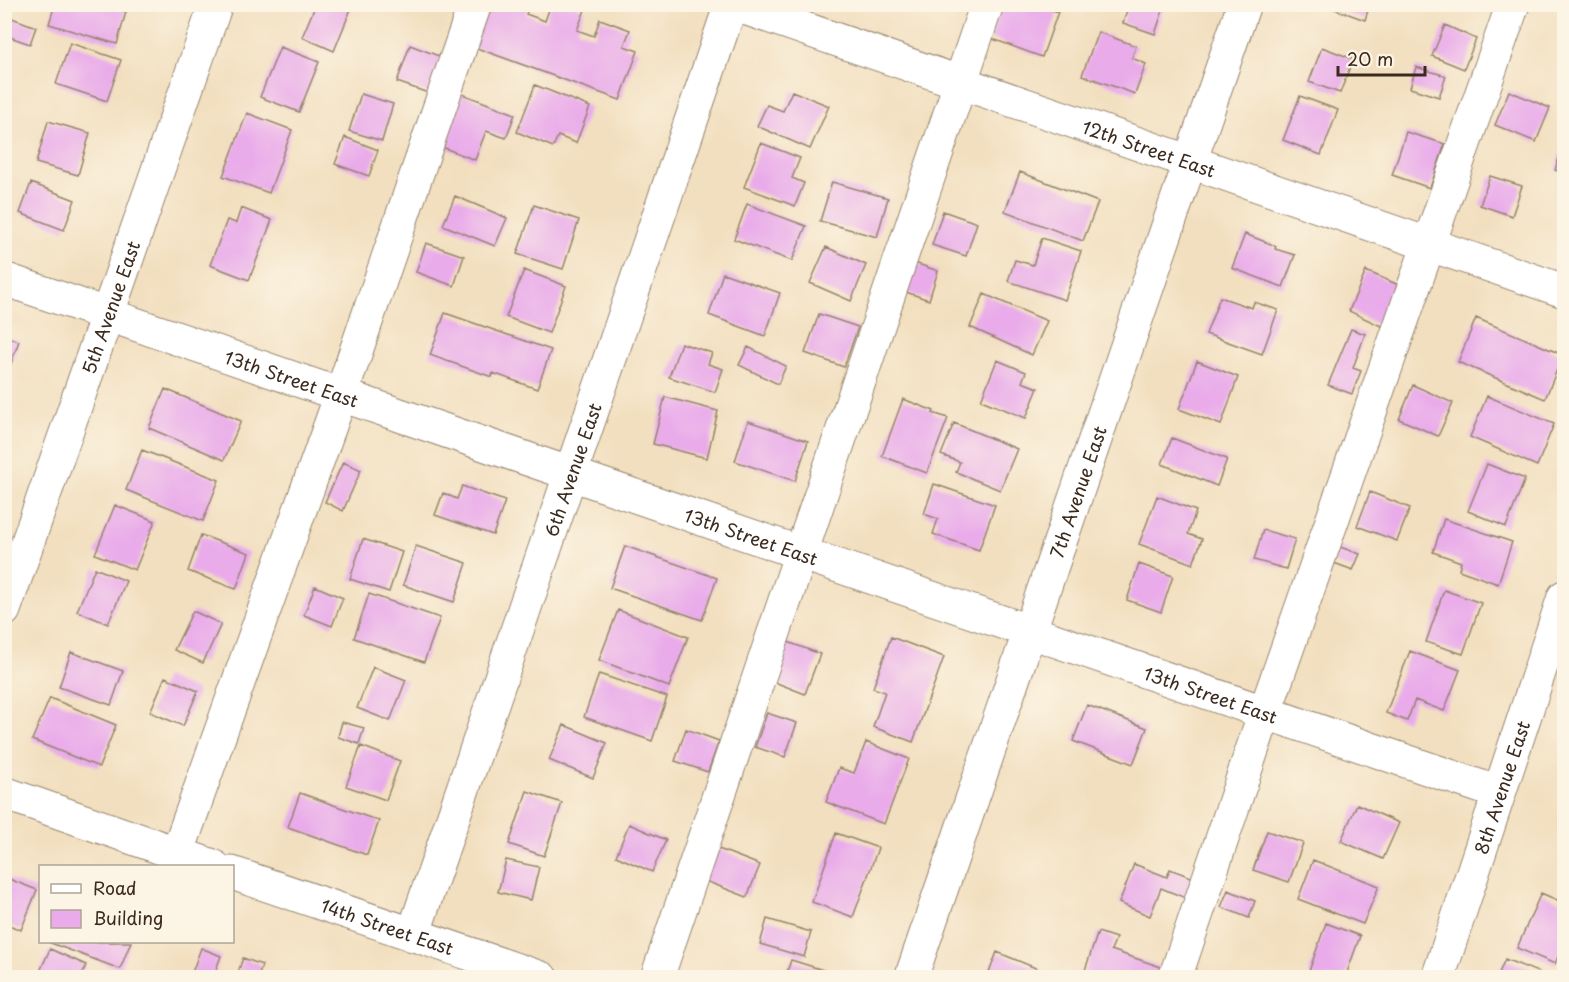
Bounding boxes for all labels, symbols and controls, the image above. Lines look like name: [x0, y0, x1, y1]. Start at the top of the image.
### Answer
scale bar: [1338, 39, 1425, 77]
text: 20 m: [1347, 45, 1393, 72]
street label: 12th Street East: [1079, 112, 1219, 183]
street label: 5th Avenue East: [74, 237, 146, 377]
street label: 13th Street East: [221, 342, 362, 413]
street label: 6th Avenue East: [537, 399, 607, 540]
street label: 7th Avenue East: [1042, 422, 1112, 561]
street label: 13th Street East: [681, 500, 822, 571]
street label: 13th Street East: [1140, 658, 1281, 729]
street label: 8th Avenue East: [1466, 717, 1536, 858]
legend: [39, 865, 234, 943]
text: Road: [93, 874, 137, 901]
street label: 14th Street East: [317, 891, 457, 961]
text: Building: [93, 904, 163, 931]

